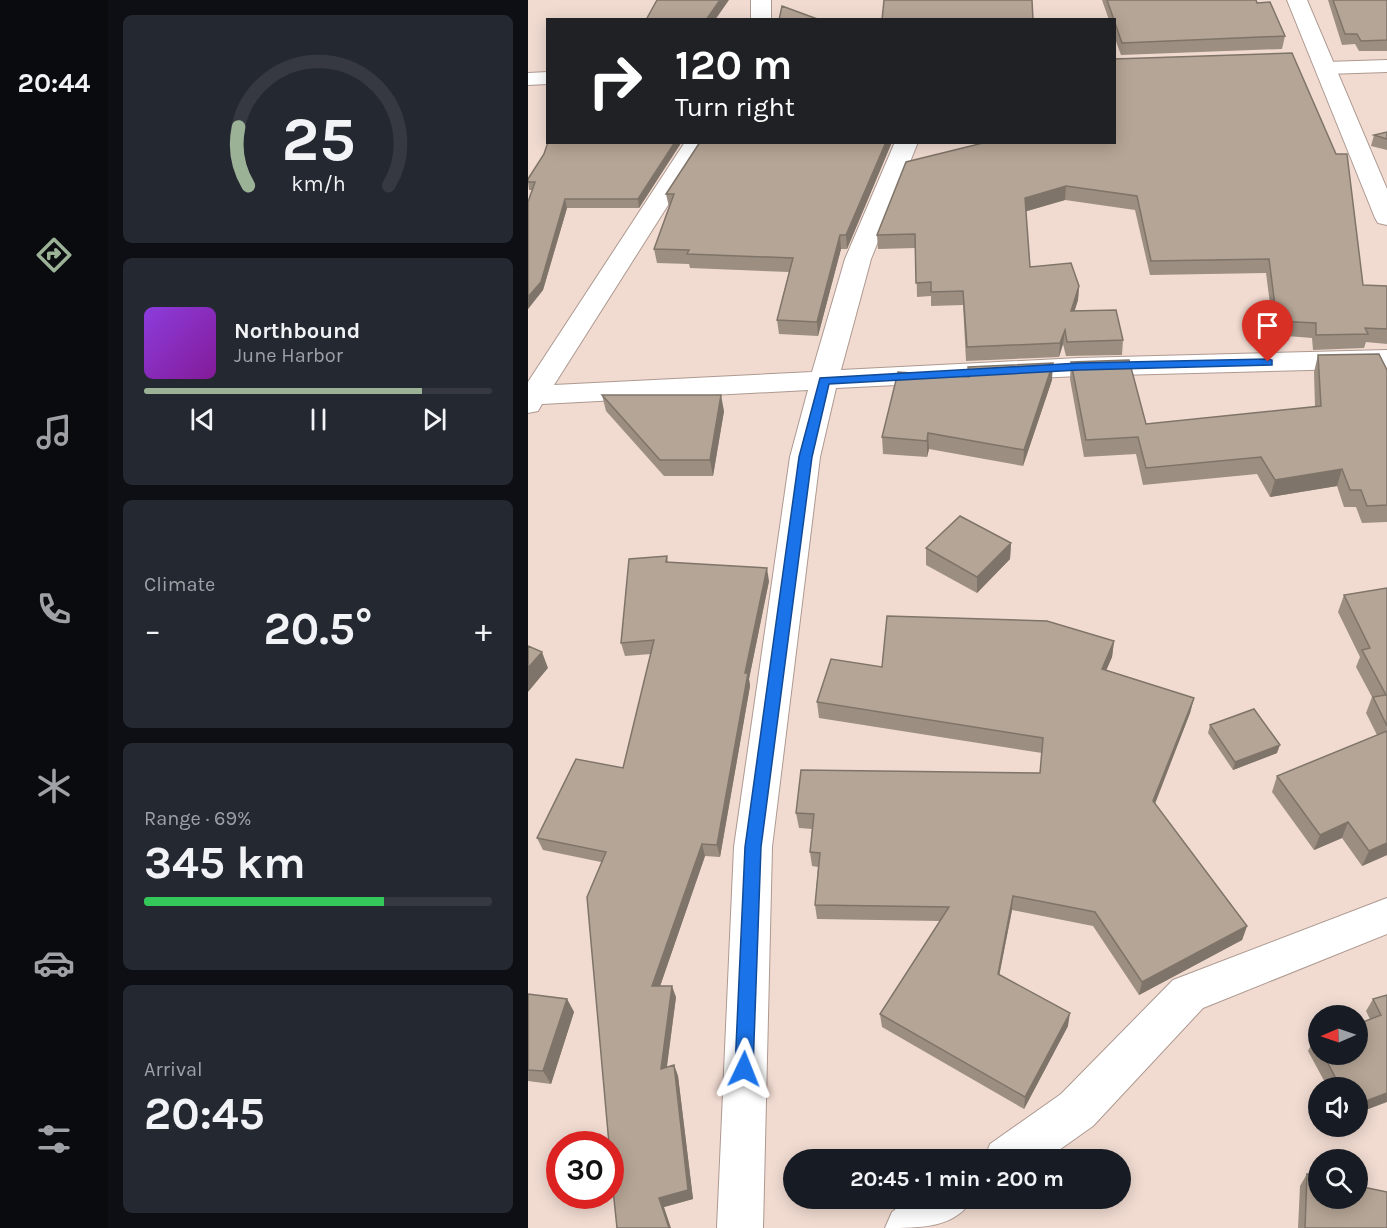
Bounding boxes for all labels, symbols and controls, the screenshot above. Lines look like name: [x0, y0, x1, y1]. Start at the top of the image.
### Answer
text: 120 m: [675, 40, 792, 90]
icon: right: [576, 42, 654, 120]
text: 20:44: [18, 67, 90, 99]
text: Turn right: [675, 91, 795, 123]
text: 25: [281, 103, 355, 176]
text: km/h: [291, 171, 345, 196]
icon: directions: [33, 234, 75, 276]
pin: [1242, 300, 1293, 362]
icon: arrive: [1251, 309, 1284, 342]
text: Northbound: [234, 318, 360, 344]
text: June Harbor: [234, 344, 343, 367]
icon: previous: [186, 403, 219, 436]
icon: pause: [302, 403, 335, 436]
icon: next: [418, 403, 451, 436]
icon: music: [33, 411, 75, 453]
text: Climate: [144, 573, 215, 596]
icon: phone: [33, 588, 75, 630]
text: 20.5°: [263, 603, 373, 655]
text: −: [144, 611, 161, 649]
text: +: [475, 611, 492, 649]
icon: climate: [33, 765, 75, 807]
text: Range · 69%: [144, 807, 252, 830]
text: 345 km: [144, 837, 306, 889]
icon: car: [33, 942, 75, 984]
north arrow: [1308, 1005, 1368, 1065]
map controls: [1308, 1005, 1368, 1209]
position arrow: [712, 1037, 776, 1101]
text: Arrival: [144, 1058, 203, 1081]
button: sound: [1308, 1077, 1368, 1137]
text: 20:45: [144, 1088, 265, 1140]
icon: filters: [33, 1118, 75, 1160]
speed limit sign: 30: [546, 1131, 624, 1209]
button: search: [1308, 1149, 1368, 1209]
text: 20:45 · 1 min · 200 m: [850, 1166, 1064, 1192]

